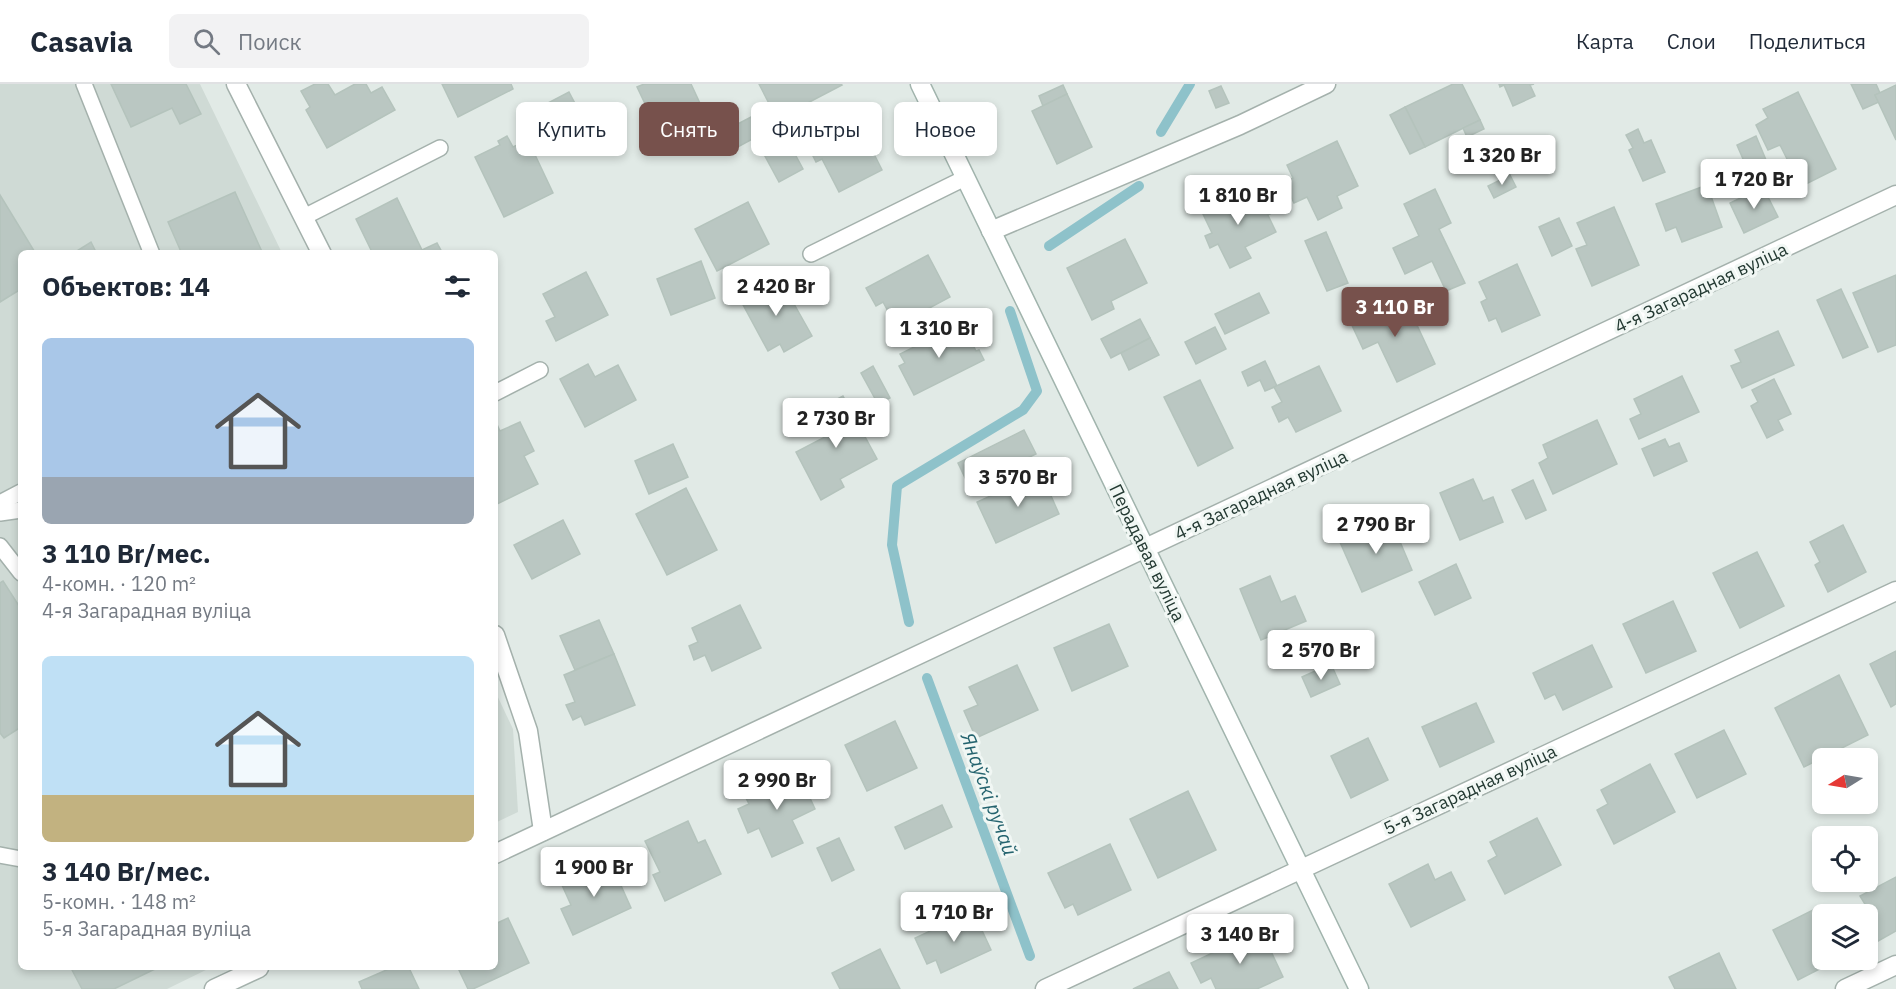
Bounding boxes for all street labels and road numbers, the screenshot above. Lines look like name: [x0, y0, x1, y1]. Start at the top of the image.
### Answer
street label: 4-я Загарадная вуліца: [1611, 237, 1791, 338]
street label: 4-я Загарадная вуліца: [1171, 444, 1351, 545]
street label: Перадавая вуліца: [1104, 480, 1191, 626]
street label: 5-я Загарадная вуліца: [1380, 739, 1560, 840]

